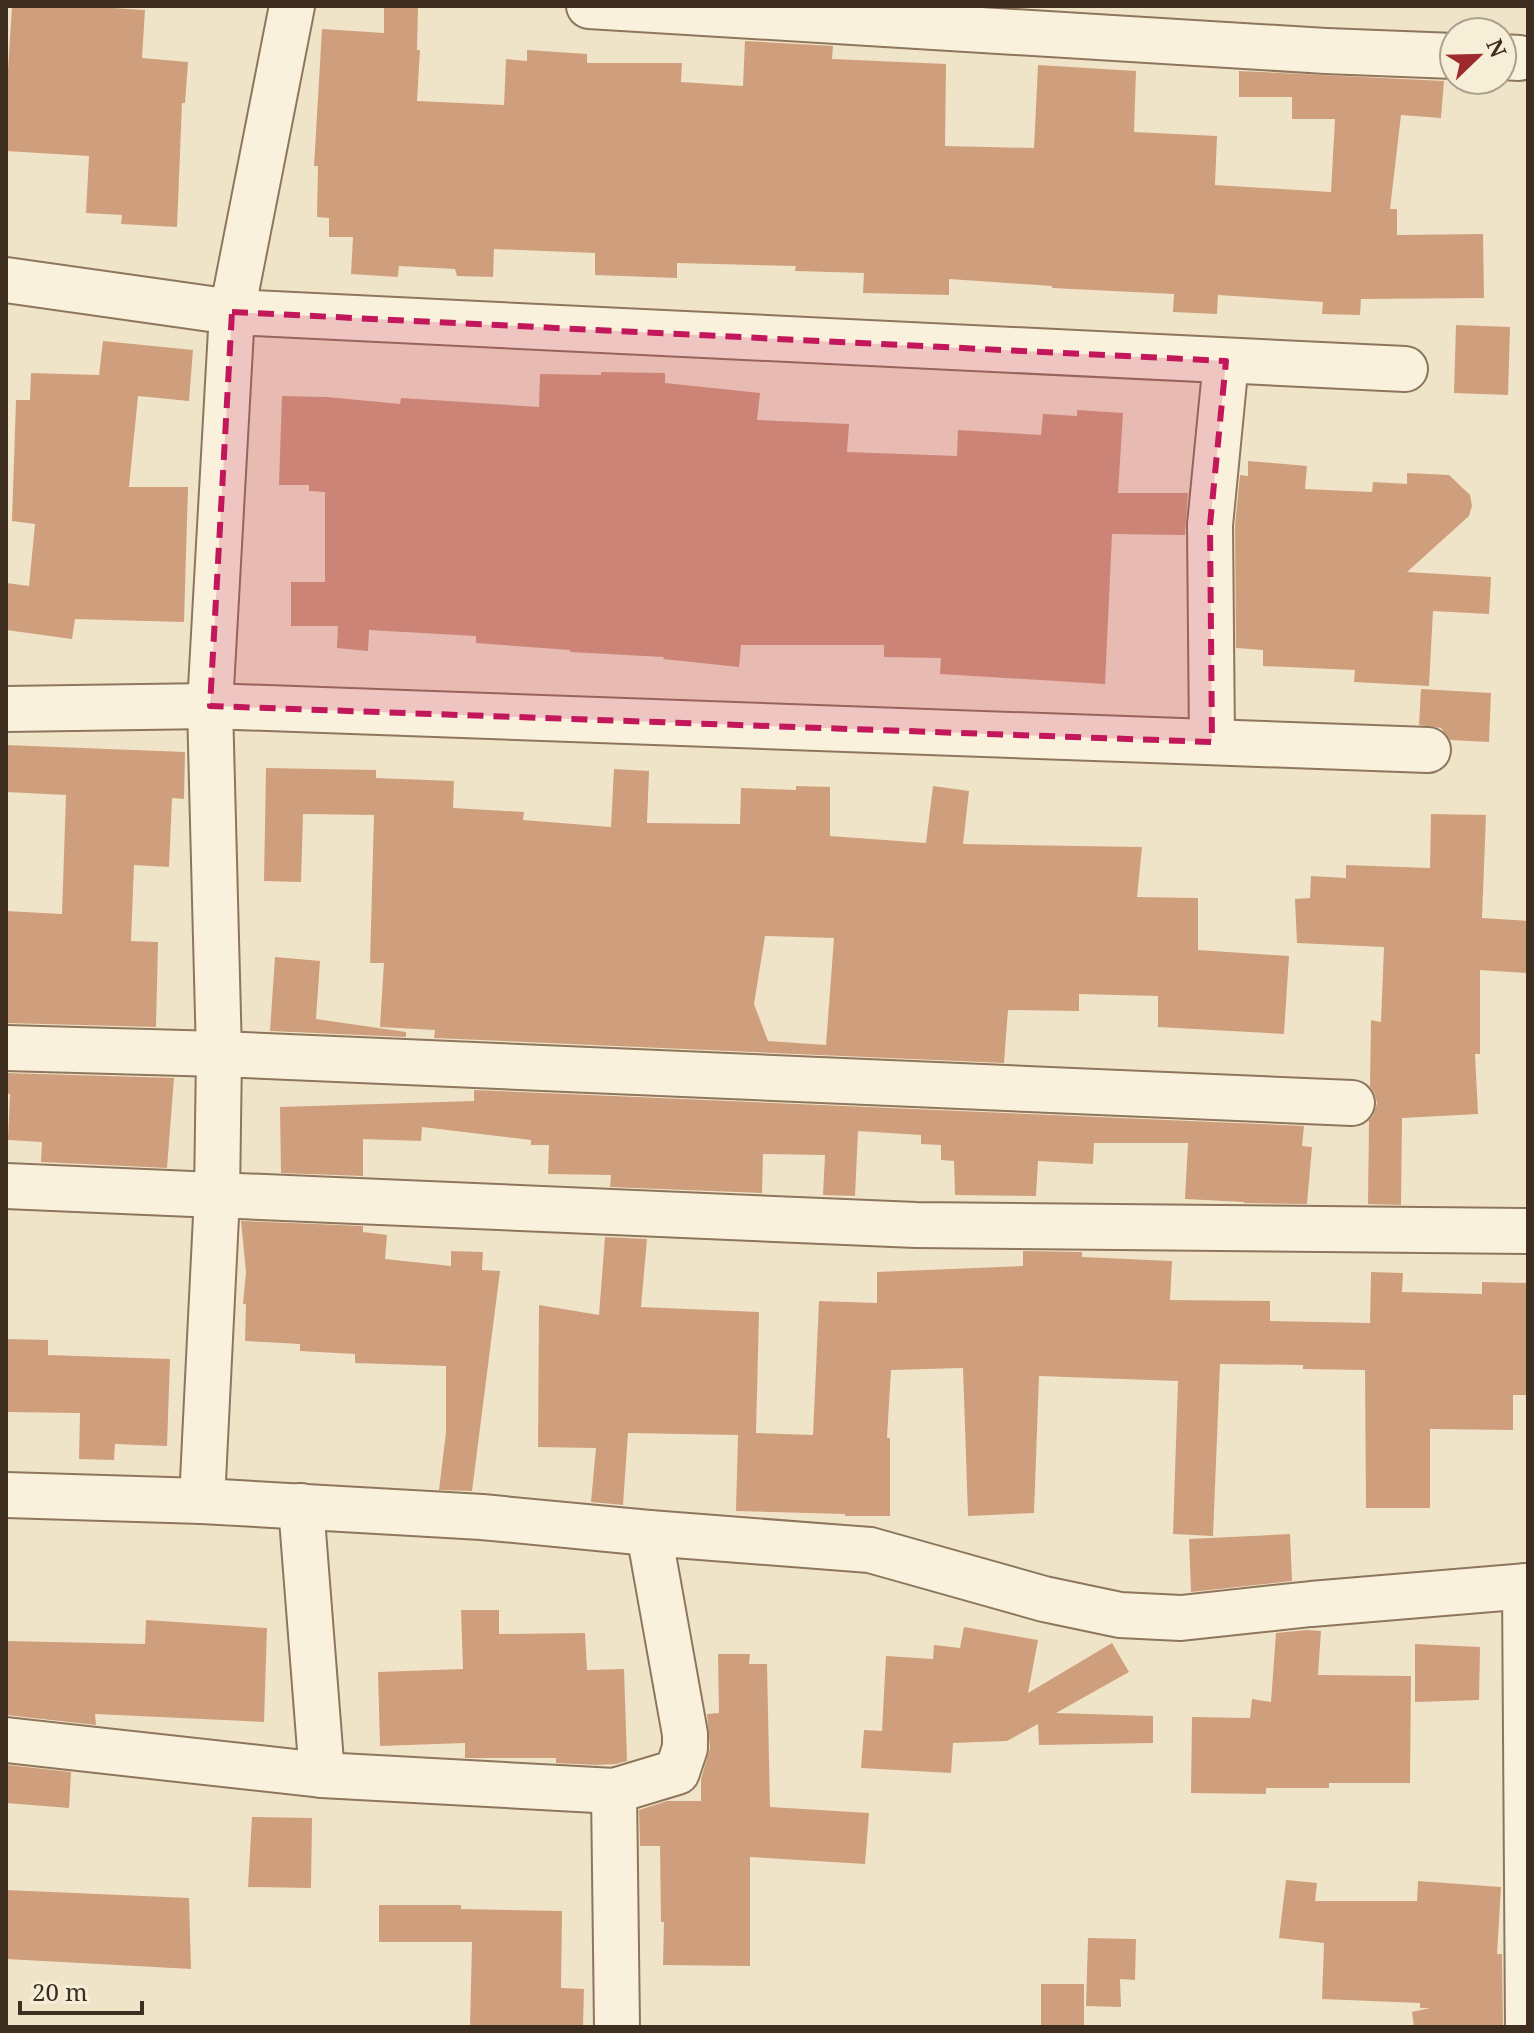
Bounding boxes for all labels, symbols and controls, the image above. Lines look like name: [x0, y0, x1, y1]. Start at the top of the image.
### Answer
north arrow: [1438, 16, 1518, 96]
text: N: [1480, 34, 1515, 62]
scale bar: [20, 1965, 142, 2015]
text: 20 m: [32, 1975, 88, 2008]

